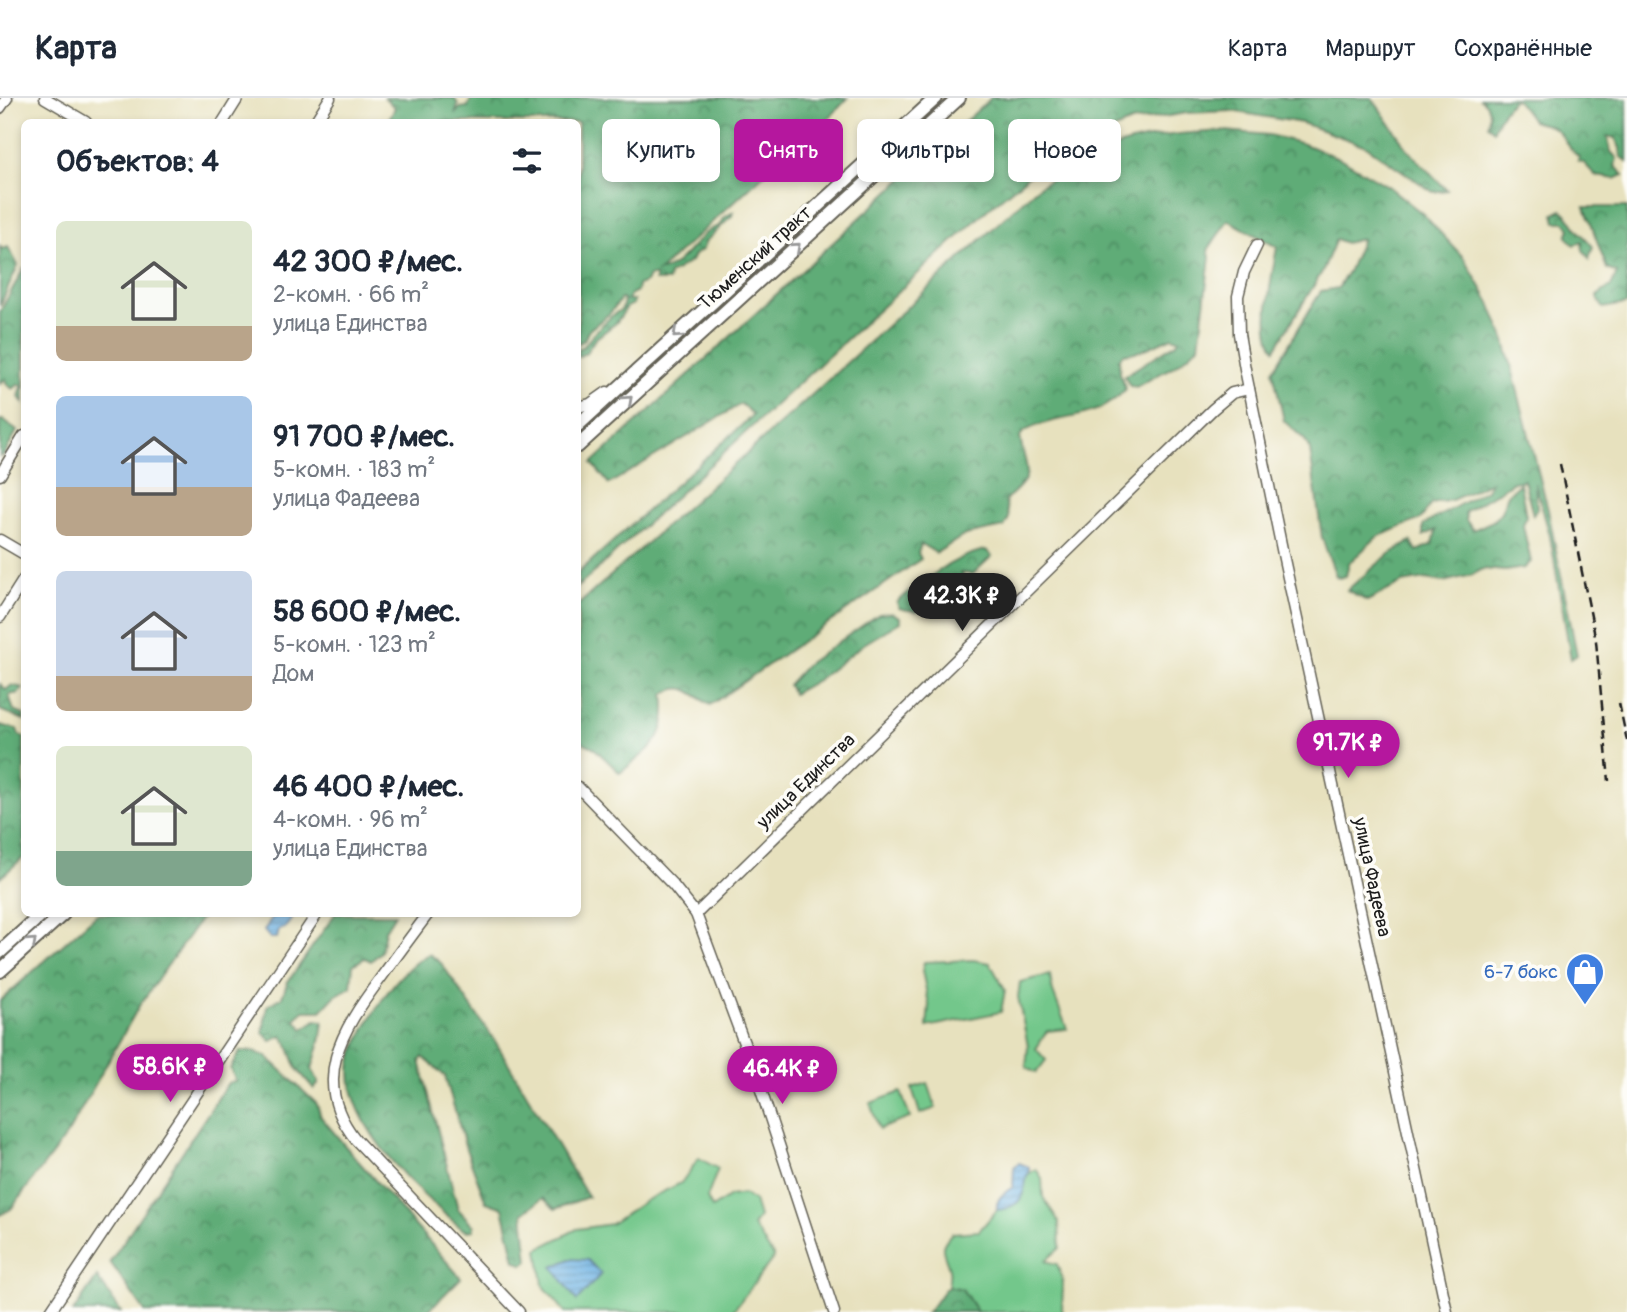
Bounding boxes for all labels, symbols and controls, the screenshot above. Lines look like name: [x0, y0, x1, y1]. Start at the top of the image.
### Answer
text: Карта: [35, 28, 117, 69]
text: Карта: [1228, 34, 1287, 63]
text: Маршрут: [1325, 34, 1416, 63]
text: Сохранённые: [1454, 34, 1592, 63]
chip: Купить: [602, 119, 720, 182]
chip: Снять: [734, 119, 843, 182]
chip: Фильтры: [857, 119, 994, 182]
chip: Новое: [1008, 119, 1121, 182]
icon: filters: [508, 142, 546, 180]
text: Объектов: 4: [56, 143, 219, 180]
street label: Тюменский тракт: [693, 200, 817, 315]
one-way arrow: [788, 242, 801, 255]
text: 42 300 ₽/мес.: [273, 243, 463, 280]
icon: home: [112, 249, 196, 333]
text: 2-комн. · 66 m²: [273, 280, 429, 309]
text: улица Единства: [273, 309, 428, 338]
one-way arrow: [672, 326, 685, 339]
one-way arrow: [620, 395, 633, 408]
text: 91 700 ₽/мес.: [273, 418, 455, 455]
icon: home: [112, 424, 196, 508]
text: 5-комн. · 183 m²: [273, 455, 435, 484]
text: улица Фадеева: [273, 484, 420, 513]
pin: 42.3K ₽: [897, 574, 1027, 633]
text: 42.3K ₽: [924, 581, 1000, 610]
text: 58 600 ₽/мес.: [273, 593, 461, 630]
icon: home: [112, 599, 196, 683]
text: 5-комн. · 123 m²: [273, 630, 436, 659]
text: Дом: [273, 659, 314, 688]
pin: 91.7K ₽: [1283, 720, 1413, 780]
street label: улица Единства: [751, 728, 860, 835]
text: 91.7K ₽: [1313, 728, 1383, 757]
text: 46 400 ₽/мес.: [273, 768, 464, 805]
icon: home: [112, 774, 196, 858]
text: 4-комн. · 96 m²: [273, 805, 428, 834]
street label: улица Фадеева: [1347, 814, 1396, 939]
text: улица Единства: [273, 834, 428, 863]
one-way arrow: [24, 938, 37, 951]
shop icon: 6-7 бокс: [1564, 951, 1606, 1006]
place label: 6-7 бокс: [1484, 960, 1558, 984]
pin: 58.6K ₽: [105, 1044, 235, 1104]
pin: 46.4K ₽: [717, 1046, 847, 1106]
text: 58.6K ₽: [132, 1052, 208, 1081]
text: 46.4K ₽: [743, 1054, 821, 1083]

